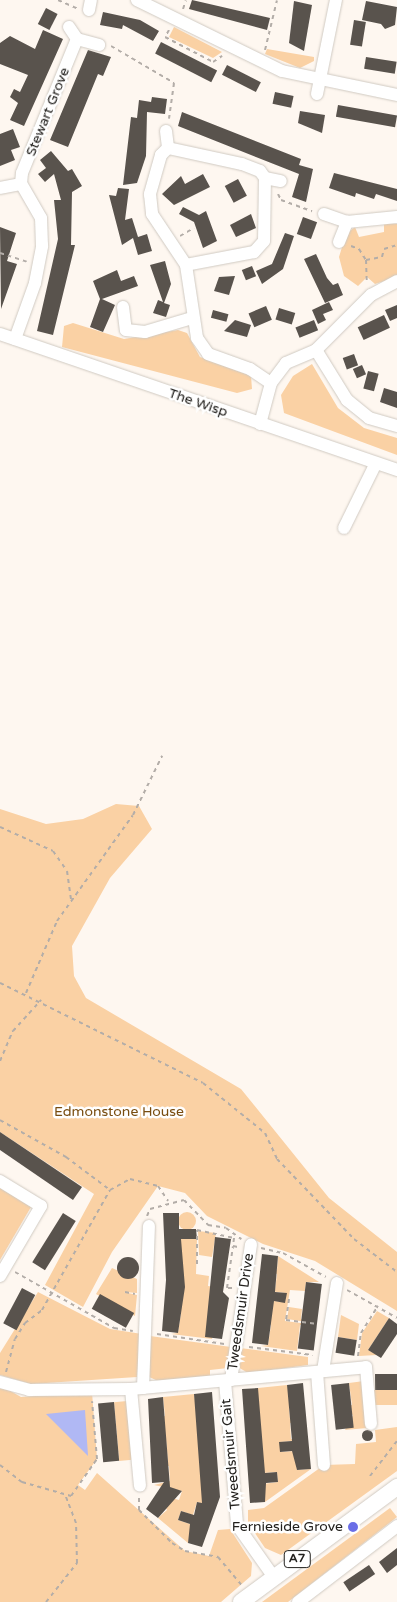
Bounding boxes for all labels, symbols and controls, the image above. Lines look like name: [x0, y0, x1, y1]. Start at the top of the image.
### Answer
street label: Stewart Grove: [23, 65, 73, 159]
street label: The Wisp: [166, 385, 230, 421]
park label: Edmonstone House: [54, 1104, 184, 1120]
street label: Tweedsmuir Drive: [224, 1252, 258, 1372]
street label: Tweedsmuir Gait: [218, 1398, 244, 1510]
place label: Fernieside Grove: [232, 1519, 343, 1535]
marker: Fernieside Grove: [347, 1521, 359, 1533]
road number: A7: [283, 1550, 311, 1568]

